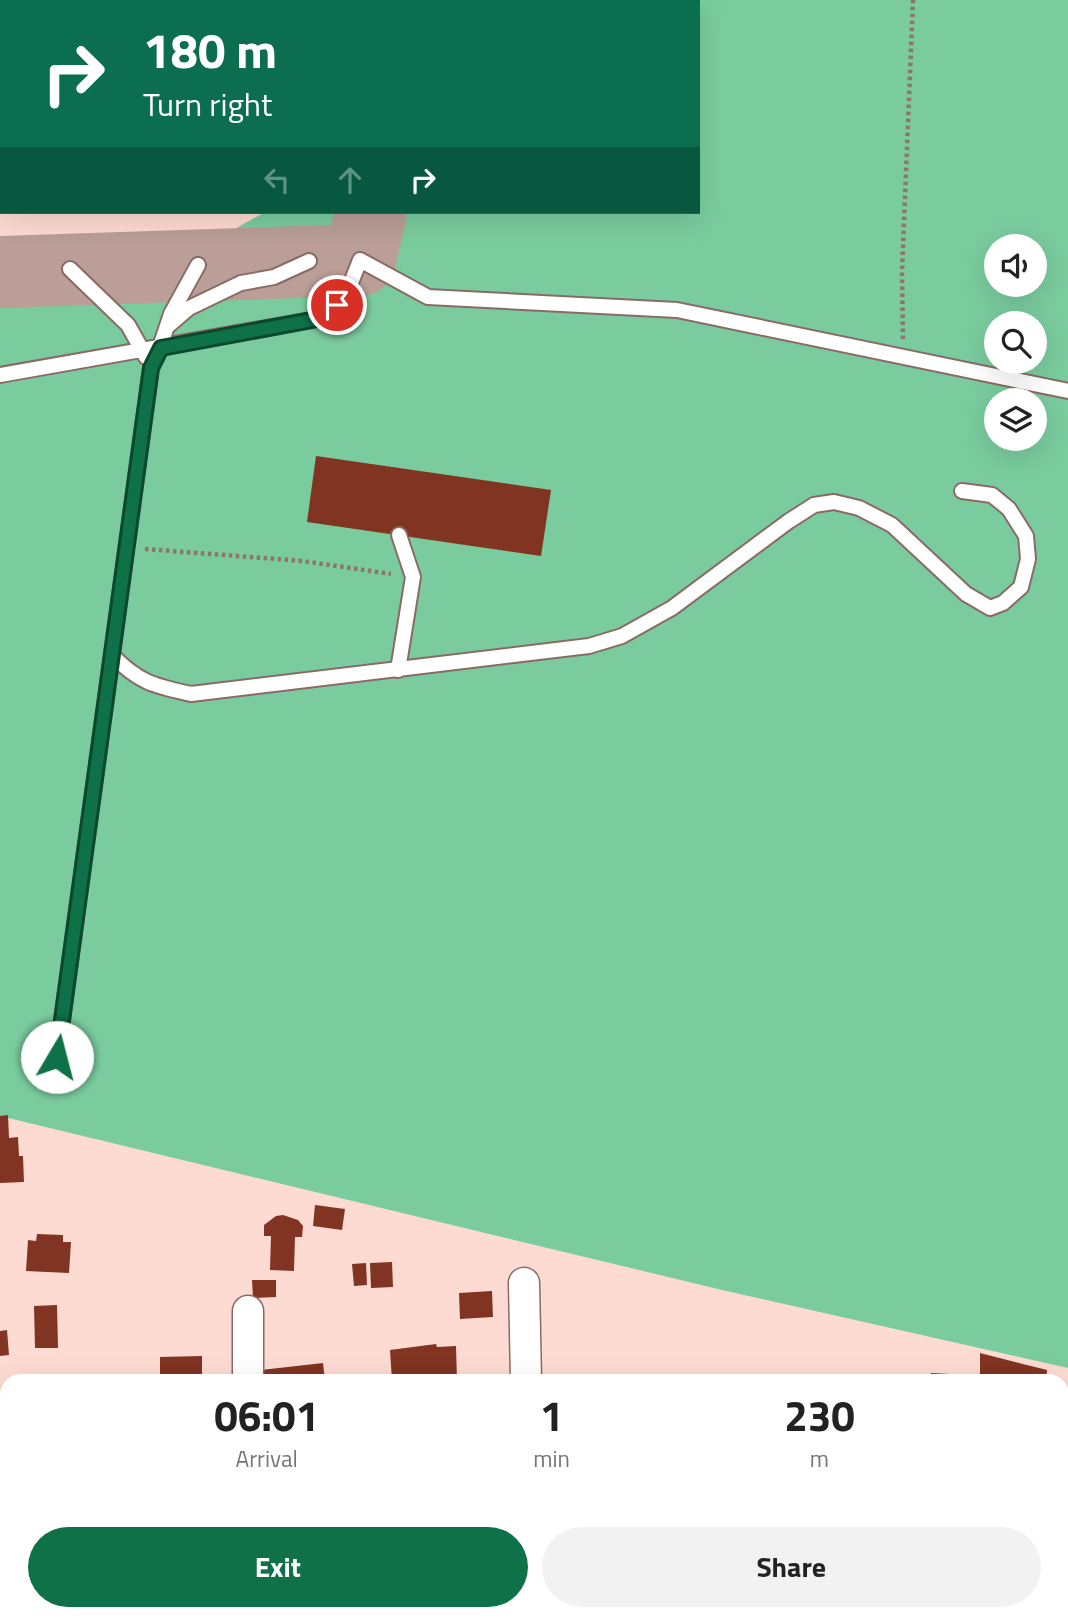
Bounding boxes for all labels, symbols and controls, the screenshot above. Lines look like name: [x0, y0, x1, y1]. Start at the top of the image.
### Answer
text: 180 m: [143, 12, 277, 87]
icon: right: [28, 28, 119, 119]
text: Turn right: [143, 80, 272, 128]
icon: left: [258, 161, 296, 199]
icon: ahead: [331, 161, 369, 199]
icon: right: [404, 161, 442, 199]
map controls: [984, 234, 1047, 451]
button: sound: [984, 234, 1047, 297]
pin: [307, 275, 367, 335]
icon: arrive: [318, 286, 356, 324]
button: search: [984, 311, 1047, 374]
button: layers: [984, 388, 1047, 451]
position arrow: [20, 1020, 94, 1094]
text: 06:01: [214, 1383, 319, 1447]
text: 1: [540, 1383, 563, 1447]
text: 230: [784, 1383, 855, 1447]
text: Arrival: [235, 1441, 298, 1476]
text: min: [533, 1441, 570, 1476]
text: m: [810, 1441, 829, 1476]
button: Exit: [28, 1527, 528, 1607]
button: Share: [542, 1527, 1041, 1607]

